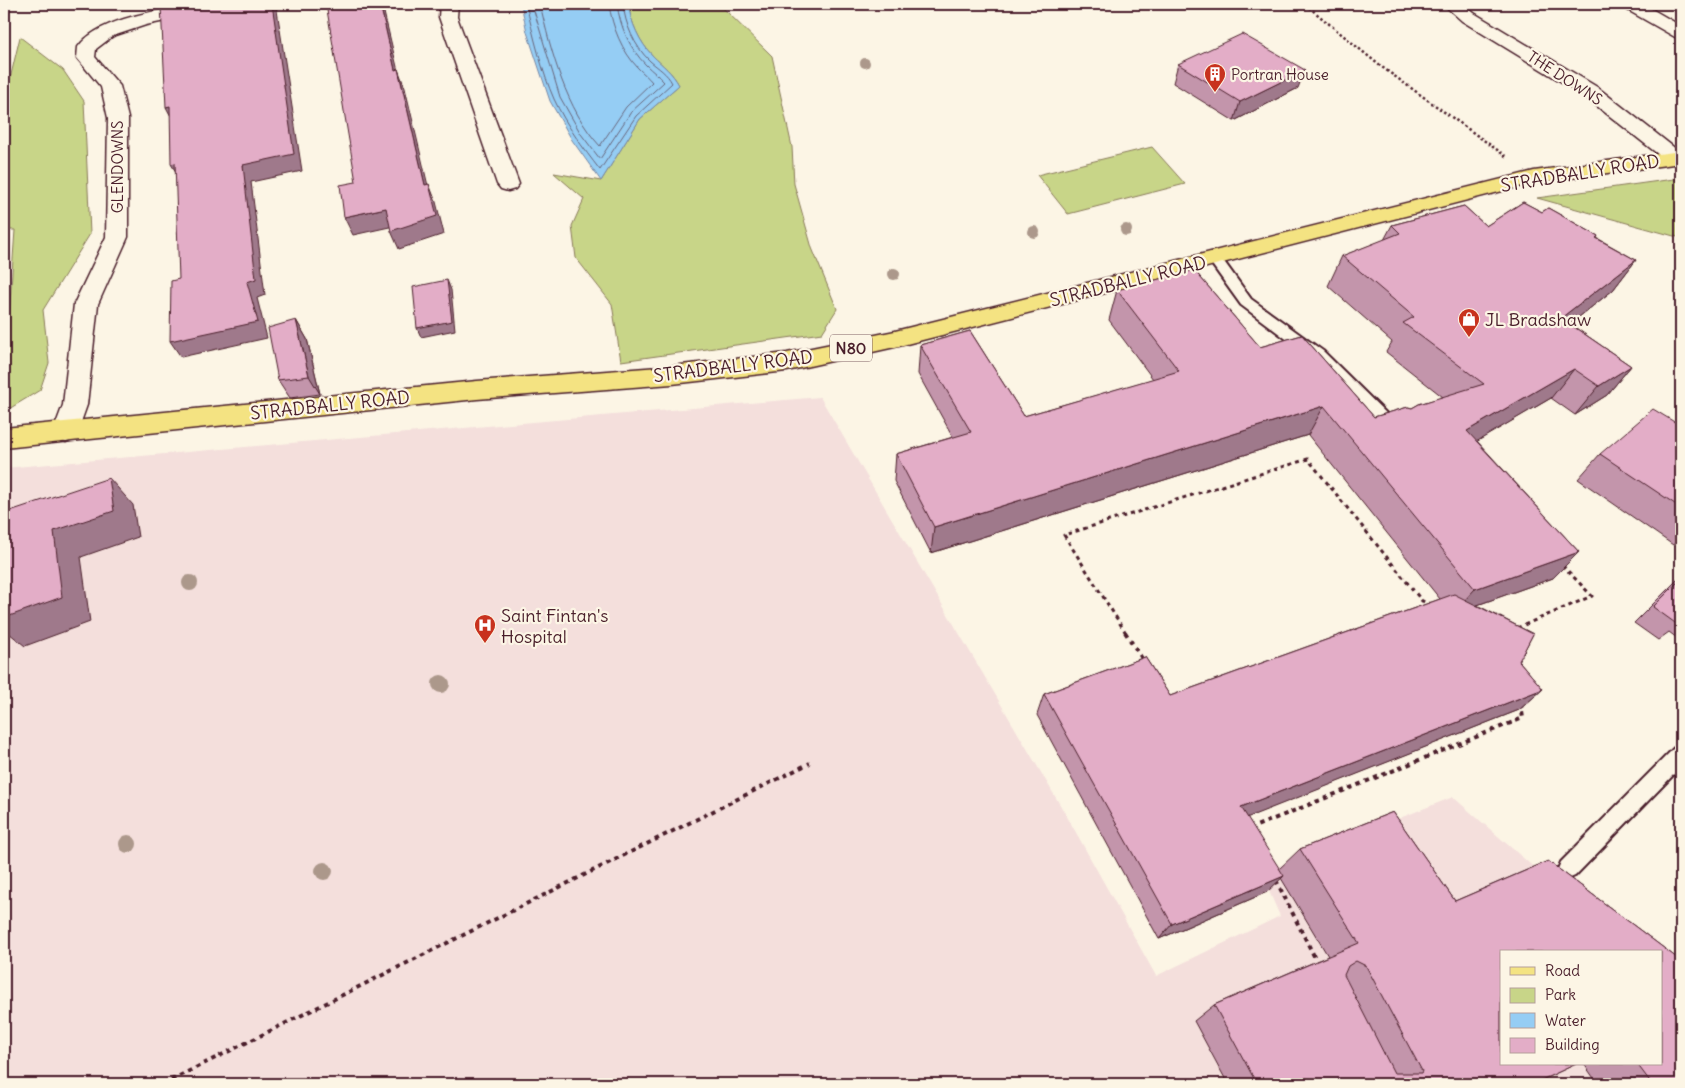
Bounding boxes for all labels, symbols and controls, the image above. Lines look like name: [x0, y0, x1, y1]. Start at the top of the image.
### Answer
street label: THE DOWNS: [1524, 47, 1606, 109]
building icon: Portran House: [1203, 62, 1227, 93]
place label: Portran House: [1231, 65, 1329, 84]
street label: GLENDOWNS: [108, 121, 127, 213]
street label: STRADBALLY ROAD: [1499, 149, 1661, 197]
street label: STRADBALLY ROAD: [1047, 250, 1209, 312]
shop icon: JL Bradshaw: [1457, 307, 1481, 338]
place label: JL Bradshaw: [1485, 308, 1591, 331]
road number: N80: [830, 334, 872, 362]
street label: STRADBALLY ROAD: [652, 345, 814, 387]
street label: STRADBALLY ROAD: [249, 385, 411, 425]
place label: Saint Fintan's Hospital: [501, 604, 609, 648]
hospital icon: Saint Fintan's Hospital: [473, 613, 497, 644]
legend: [1500, 950, 1662, 1066]
text: Road: [1545, 961, 1580, 980]
text: Park: [1545, 985, 1576, 1004]
text: Water: [1545, 1011, 1586, 1030]
text: Building: [1545, 1035, 1600, 1054]

